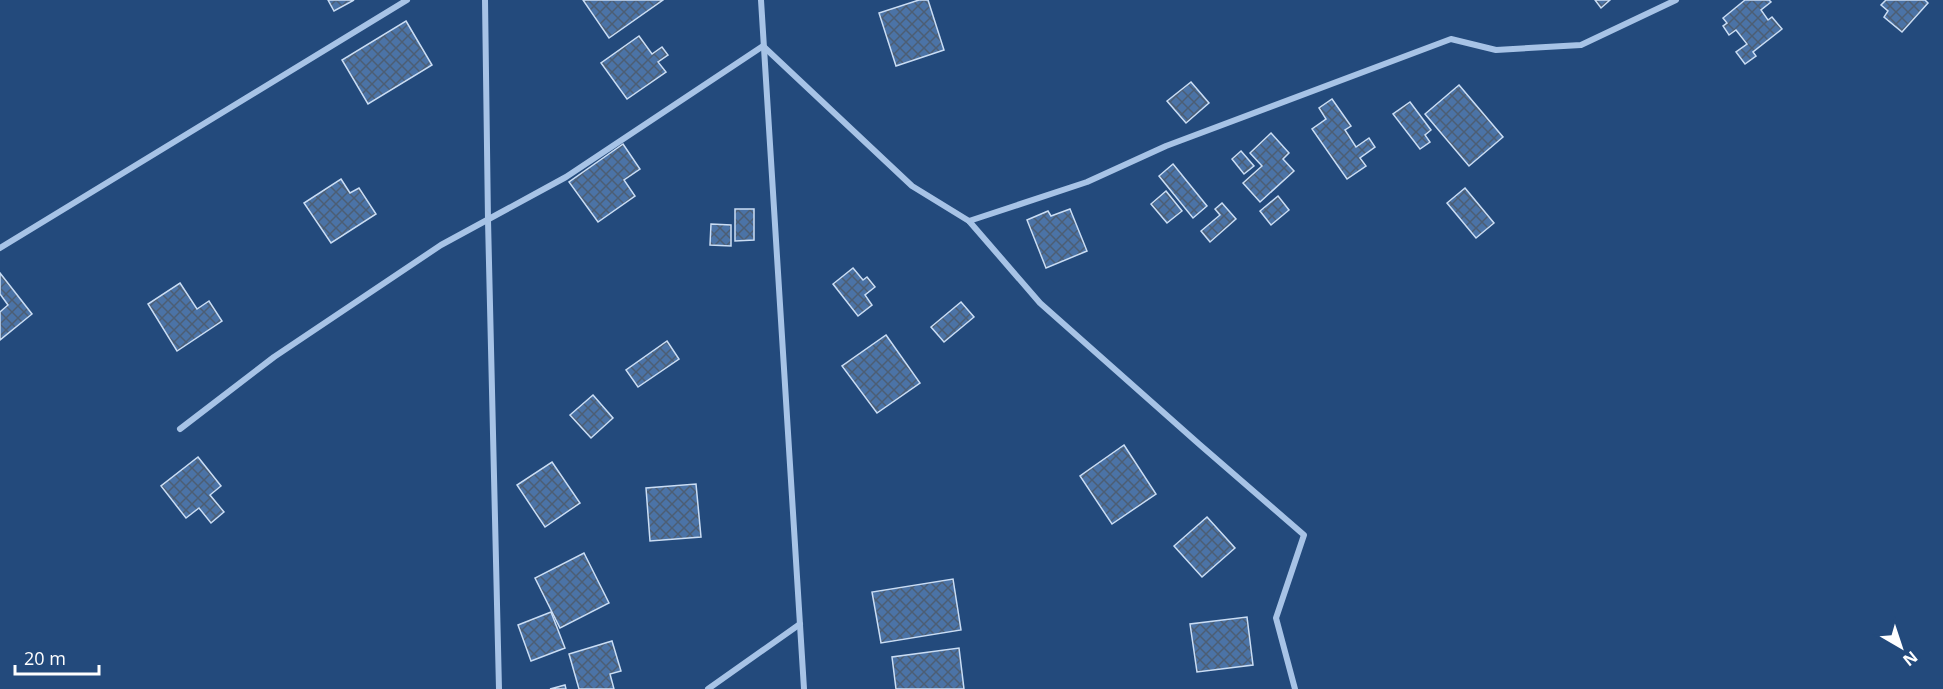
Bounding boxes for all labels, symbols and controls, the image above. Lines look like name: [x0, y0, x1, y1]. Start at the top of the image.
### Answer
north arrow: [1871, 617, 1931, 677]
scale bar: [15, 638, 99, 676]
text: 20 m: [24, 646, 66, 670]
text: N: [1898, 646, 1922, 671]

